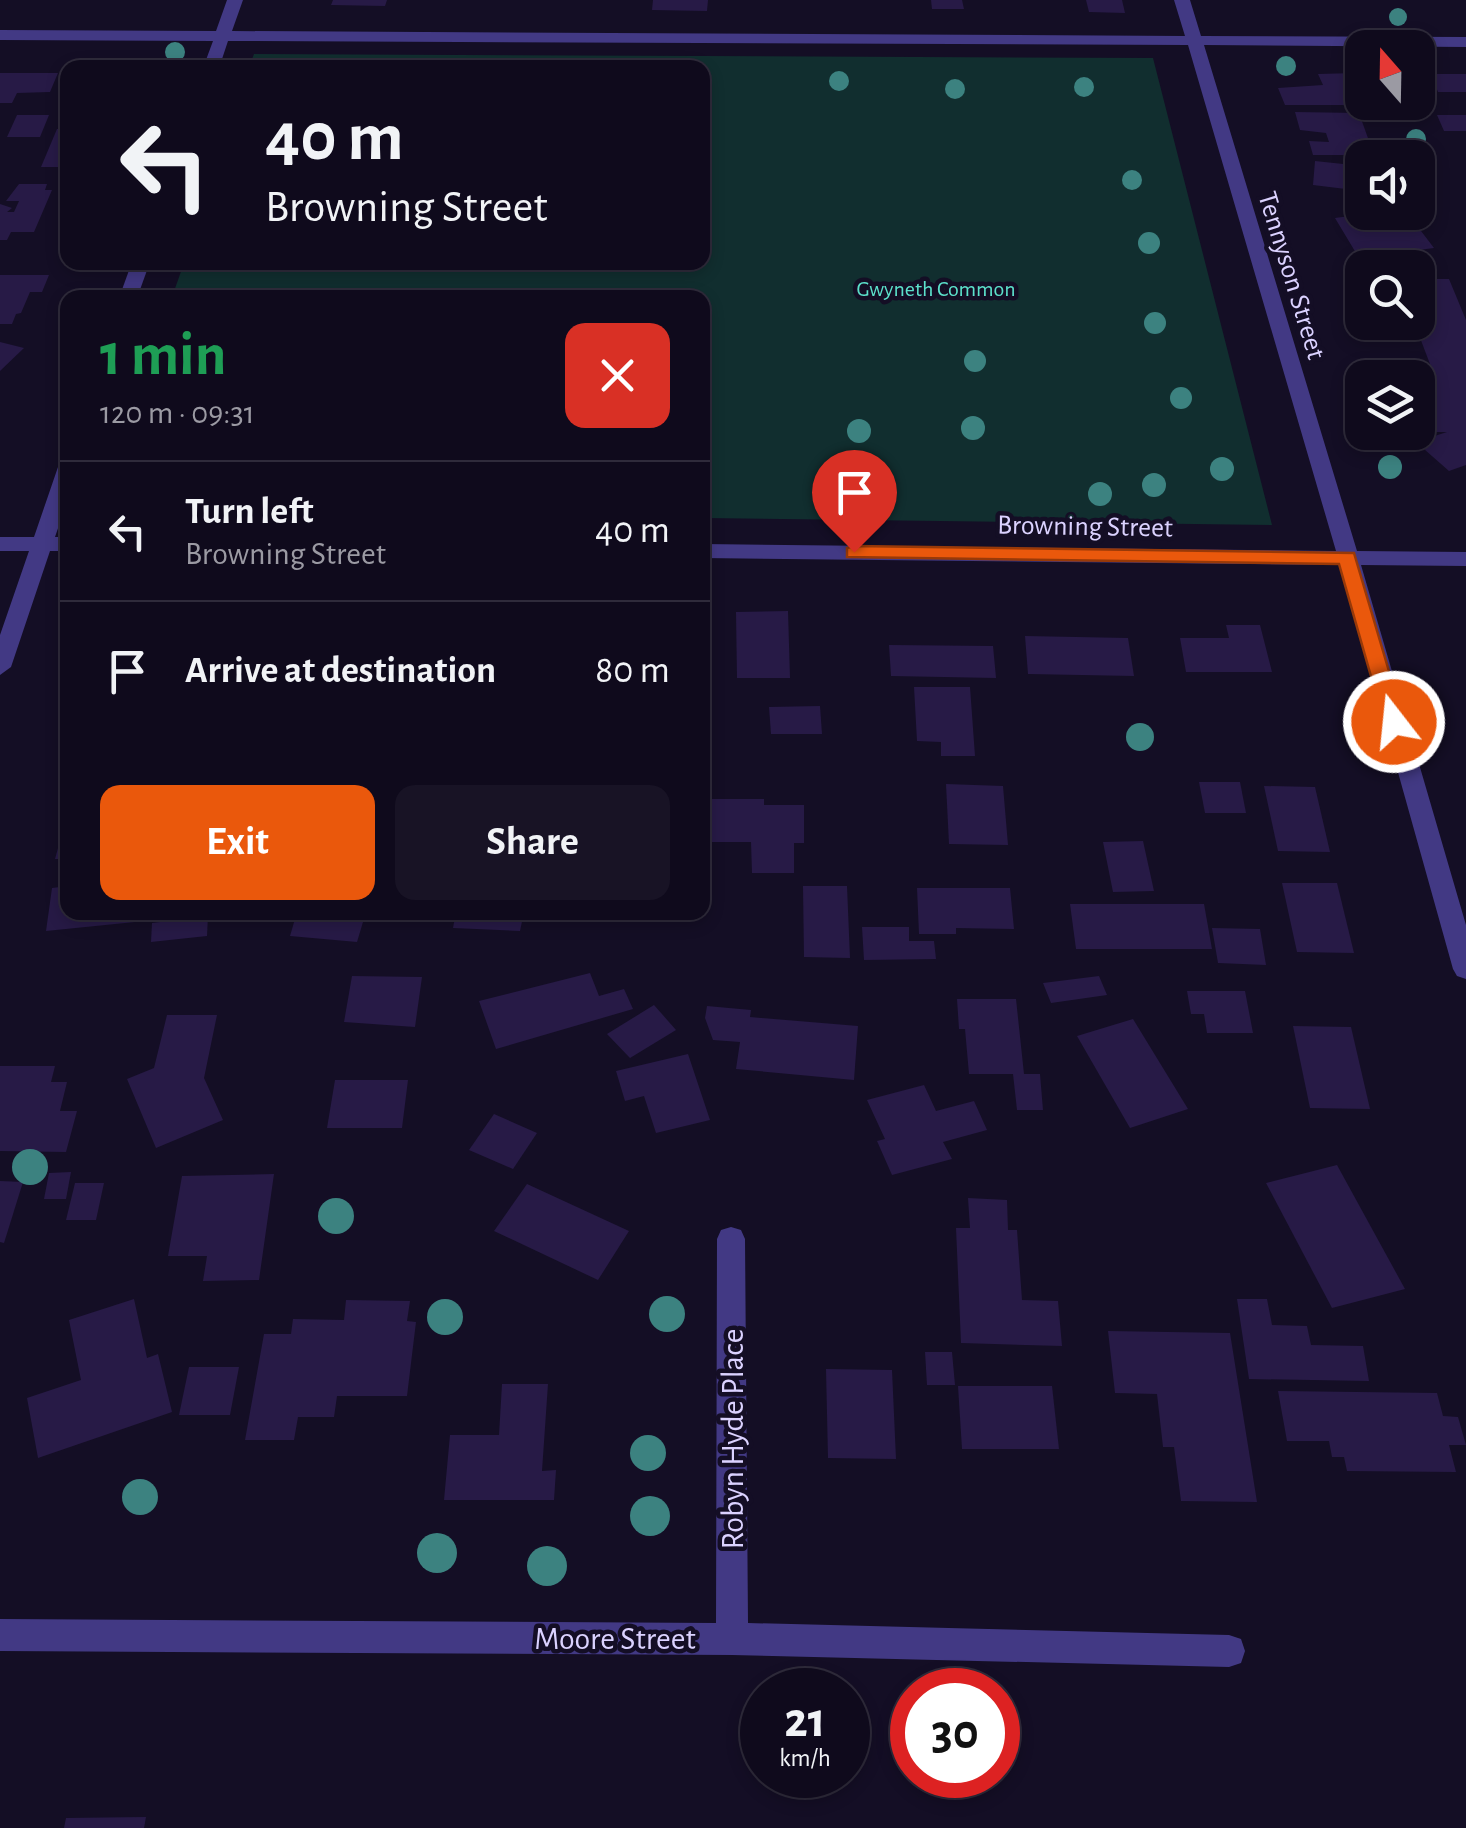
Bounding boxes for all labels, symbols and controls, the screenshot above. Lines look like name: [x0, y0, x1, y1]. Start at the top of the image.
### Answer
north arrow: [1345, 30, 1435, 120]
map controls: [1345, 30, 1435, 450]
icon: left: [100, 100, 230, 230]
text: 40 m: [265, 103, 404, 173]
button: sound: [1345, 140, 1435, 230]
text: Browning Street: [265, 185, 548, 230]
street label: Tennyson Street: [1252, 188, 1330, 363]
button: search: [1345, 250, 1435, 340]
park label: Gwyneth Common: [856, 278, 1016, 300]
button: close: [565, 323, 670, 428]
text: 1 min: [100, 326, 226, 386]
button: layers: [1345, 360, 1435, 450]
text: 120 m · 09:31: [100, 397, 255, 429]
pin: [812, 450, 897, 553]
icon: arrive: [827, 465, 882, 520]
text: Turn left: [185, 493, 313, 531]
icon: left: [100, 504, 155, 559]
street label: Browning Street: [997, 511, 1173, 543]
text: 40 m: [595, 512, 670, 550]
text: Browning Street: [185, 538, 386, 570]
icon: arrive: [100, 644, 155, 699]
text: Arrive at destination: [185, 652, 496, 690]
text: 80 m: [595, 652, 670, 690]
position arrow: [1342, 670, 1446, 774]
button: Exit: [100, 785, 375, 900]
button: Share: [395, 785, 670, 900]
street label: Robyn Hyde Place: [717, 1329, 749, 1549]
street label: Moore Street: [534, 1623, 696, 1655]
speed limit sign: 30: [890, 1668, 1020, 1798]
text: 21: [784, 1696, 826, 1746]
text: km/h: [779, 1746, 831, 1771]

